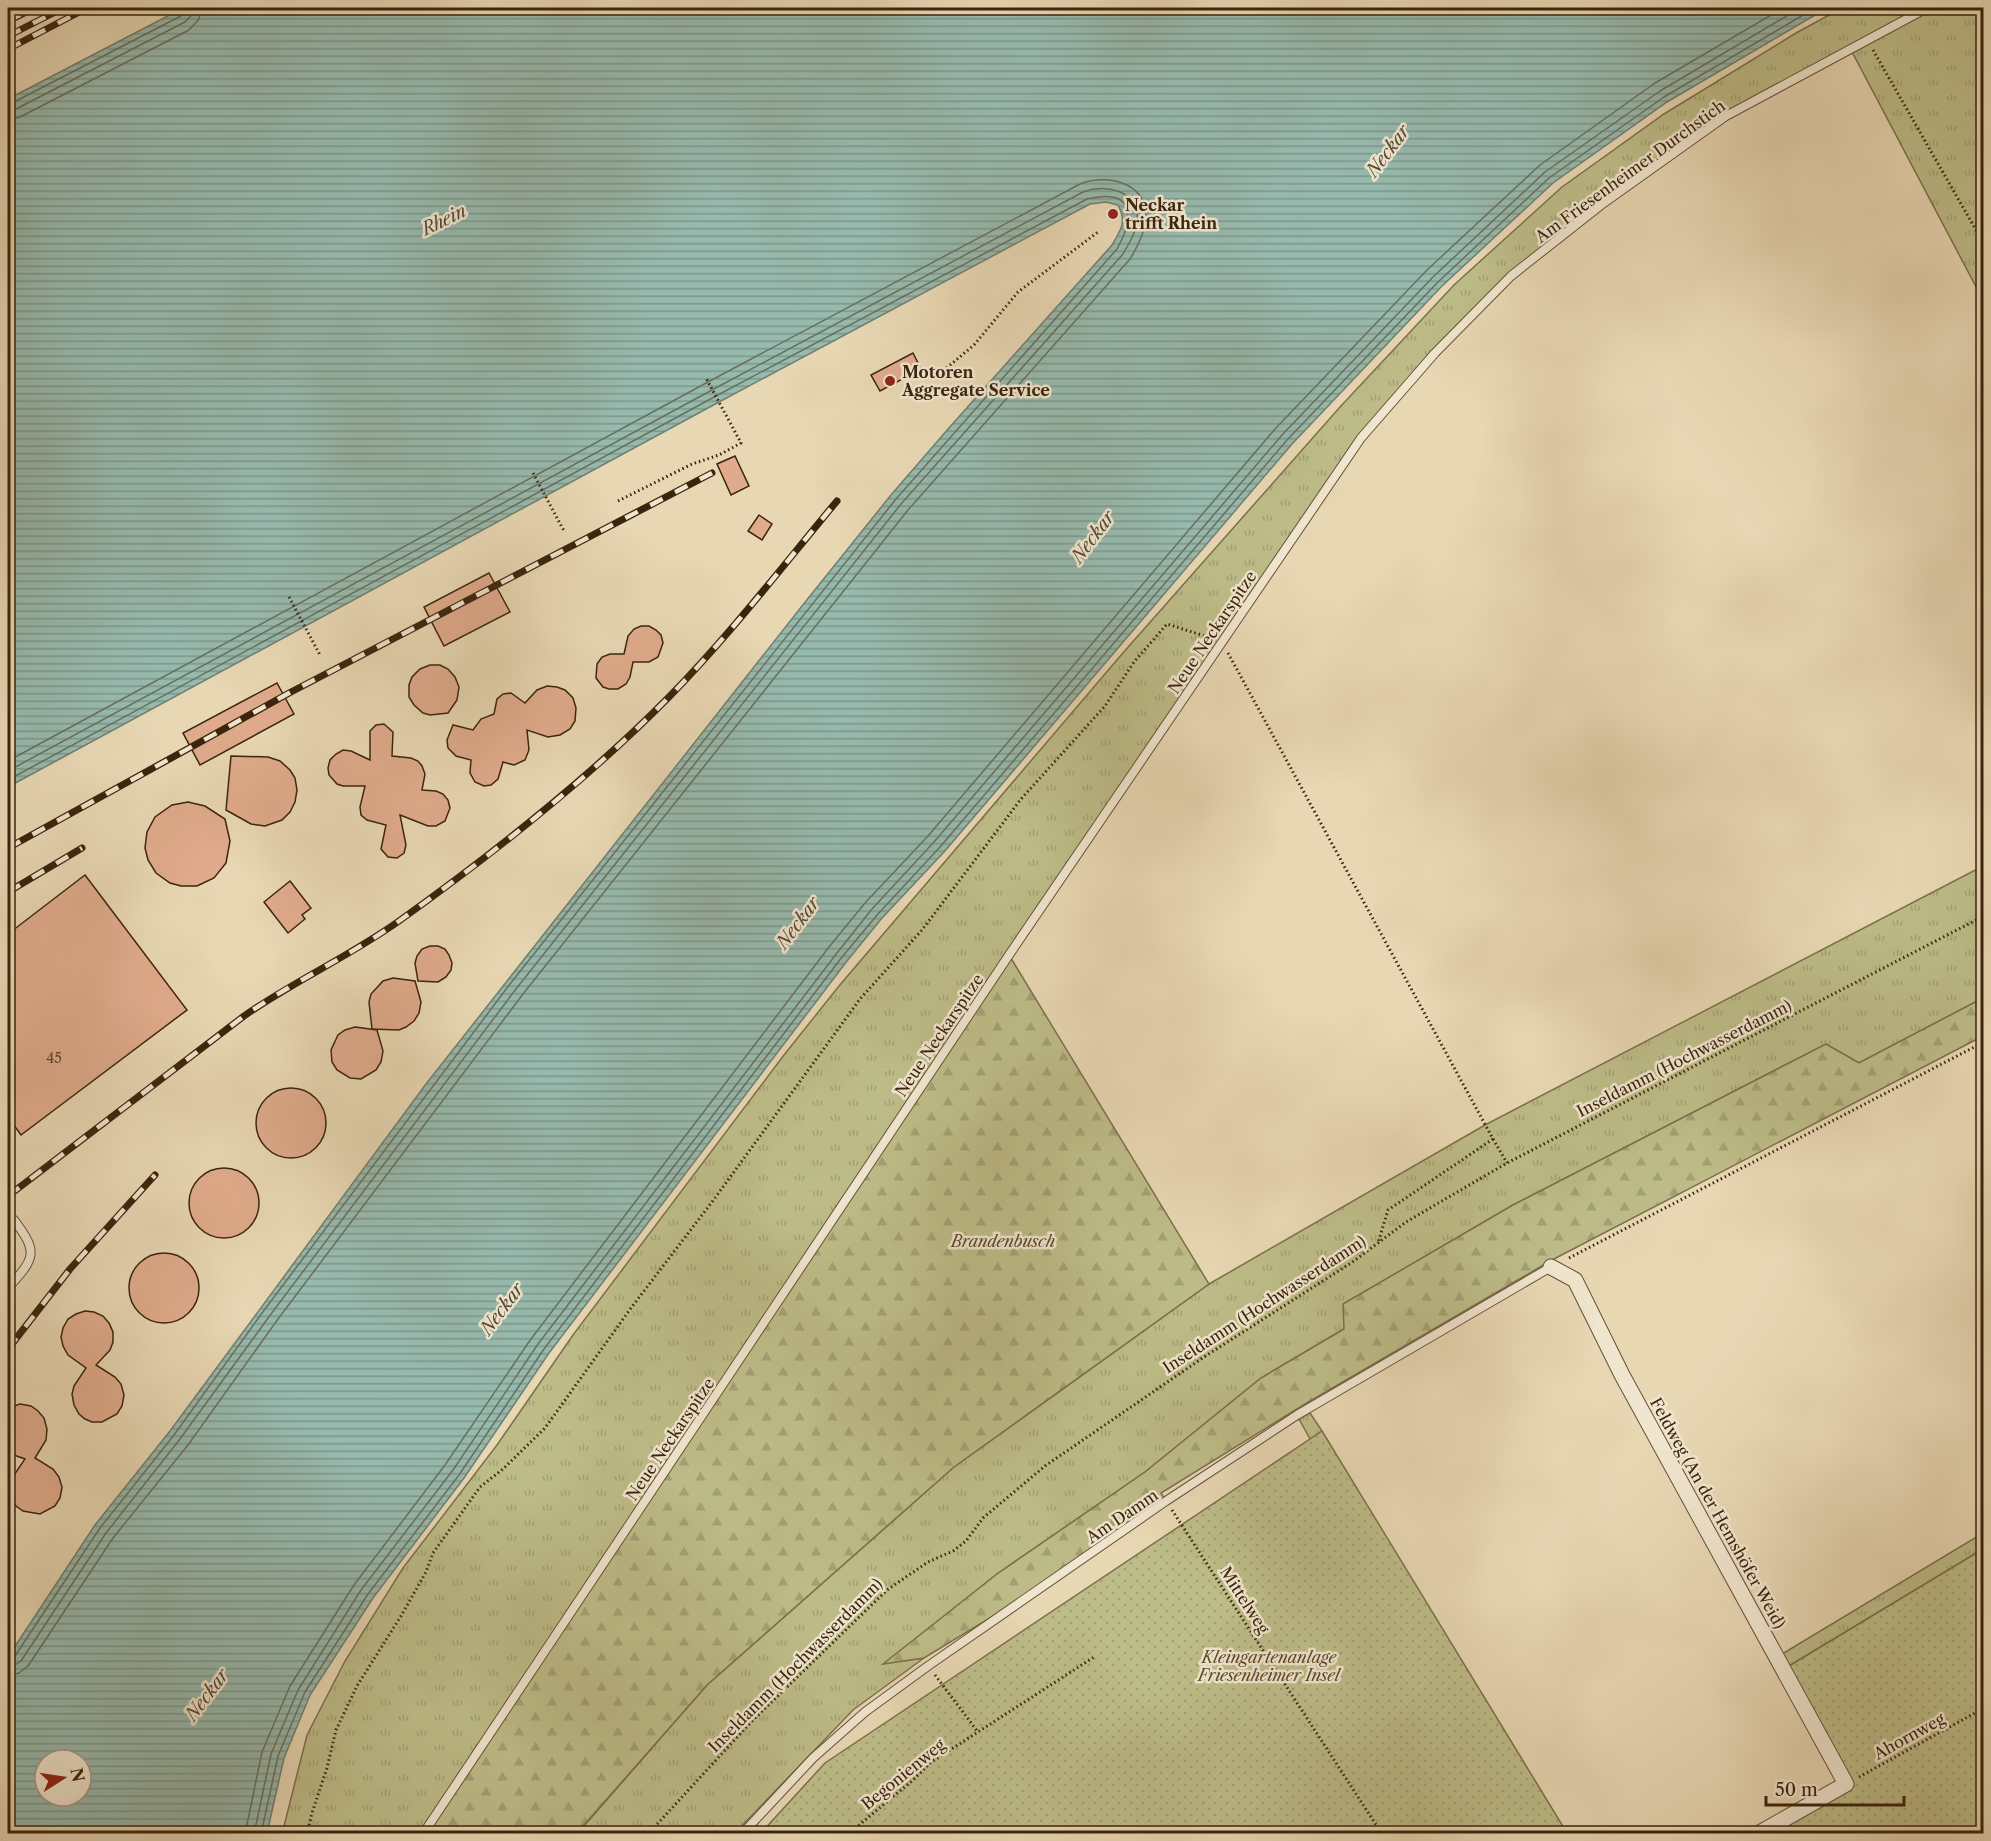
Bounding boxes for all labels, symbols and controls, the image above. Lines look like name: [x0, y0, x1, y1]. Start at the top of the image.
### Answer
street label: Am Friesenheimer Durchstich: [1530, 95, 1729, 247]
water label: Neckar: [1360, 119, 1416, 183]
place label: Neckar trifft Rhein: [1125, 195, 1217, 233]
water label: Rhein: [416, 200, 470, 241]
marker: Neckar trifft Rhein: [1106, 207, 1120, 221]
place label: Motoren Aggregate Service: [901, 362, 1050, 400]
marker: Motoren Aggregate Service: [883, 374, 897, 388]
water label: Neckar: [1065, 505, 1121, 569]
street label: Neue Neckarspitze: [1164, 567, 1260, 697]
water label: Neckar: [770, 891, 826, 955]
street label: Neue Neckarspitze: [891, 970, 987, 1100]
street label: Inseldamm (Hochwasserdamm): [1573, 995, 1795, 1121]
house number: 45: [46, 1049, 62, 1067]
park label: Brandenbusch: [949, 1231, 1055, 1251]
street label: Inseldamm (Hochwasserdamm): [1159, 1231, 1369, 1377]
water label: Neckar: [474, 1277, 530, 1341]
street label: Neue Neckarspitze: [622, 1374, 718, 1504]
street label: Feldweg (An der Hemshöfer Weid): [1646, 1394, 1790, 1632]
street label: Am Damm: [1081, 1485, 1162, 1548]
street label: Mittelweg: [1216, 1563, 1274, 1638]
street label: Inseldamm (Hochwasserdamm): [704, 1574, 886, 1756]
park label: Kleingartenanlage Friesenheimer Insel: [1196, 1647, 1342, 1685]
water label: Neckar: [179, 1663, 235, 1727]
street label: Ahornweg: [1869, 1708, 1949, 1764]
street label: Begonienweg: [857, 1734, 949, 1814]
north arrow: [33, 1748, 93, 1808]
text: N: [66, 1766, 89, 1784]
scale bar: [1766, 1769, 1904, 1807]
text: 50 m: [1775, 1779, 1818, 1801]

